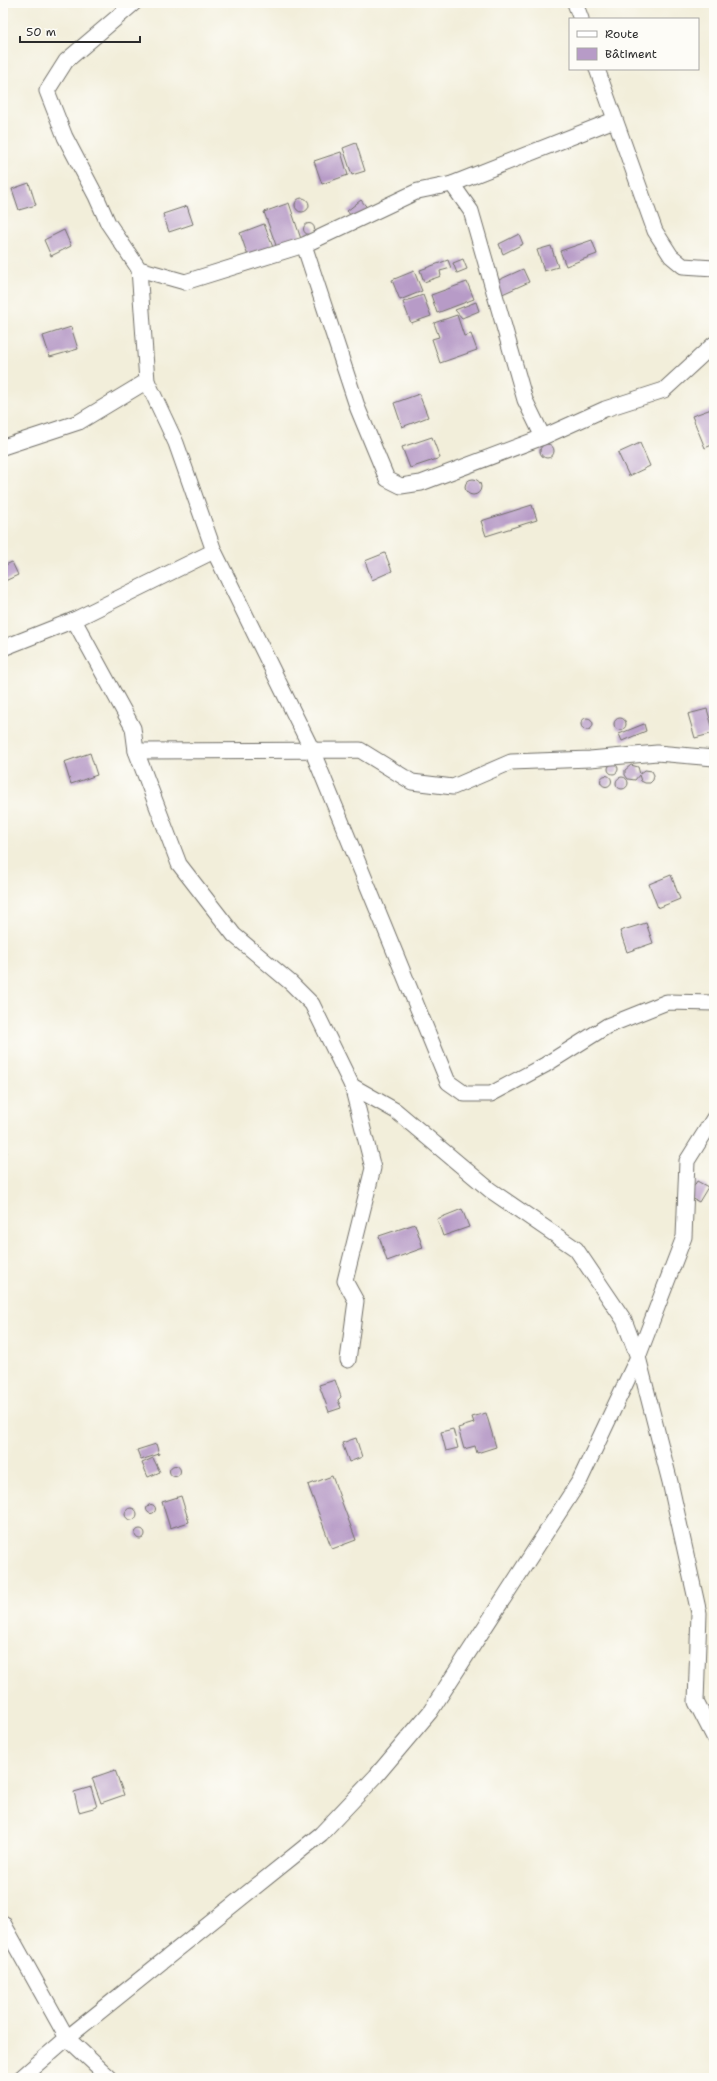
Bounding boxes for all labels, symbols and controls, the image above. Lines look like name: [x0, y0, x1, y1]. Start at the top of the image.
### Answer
scale bar: [20, 18, 140, 44]
legend: [569, 18, 699, 70]
text: 50 m: [26, 24, 56, 40]
text: Route: [605, 26, 639, 42]
text: Bâtiment: [605, 46, 657, 62]

